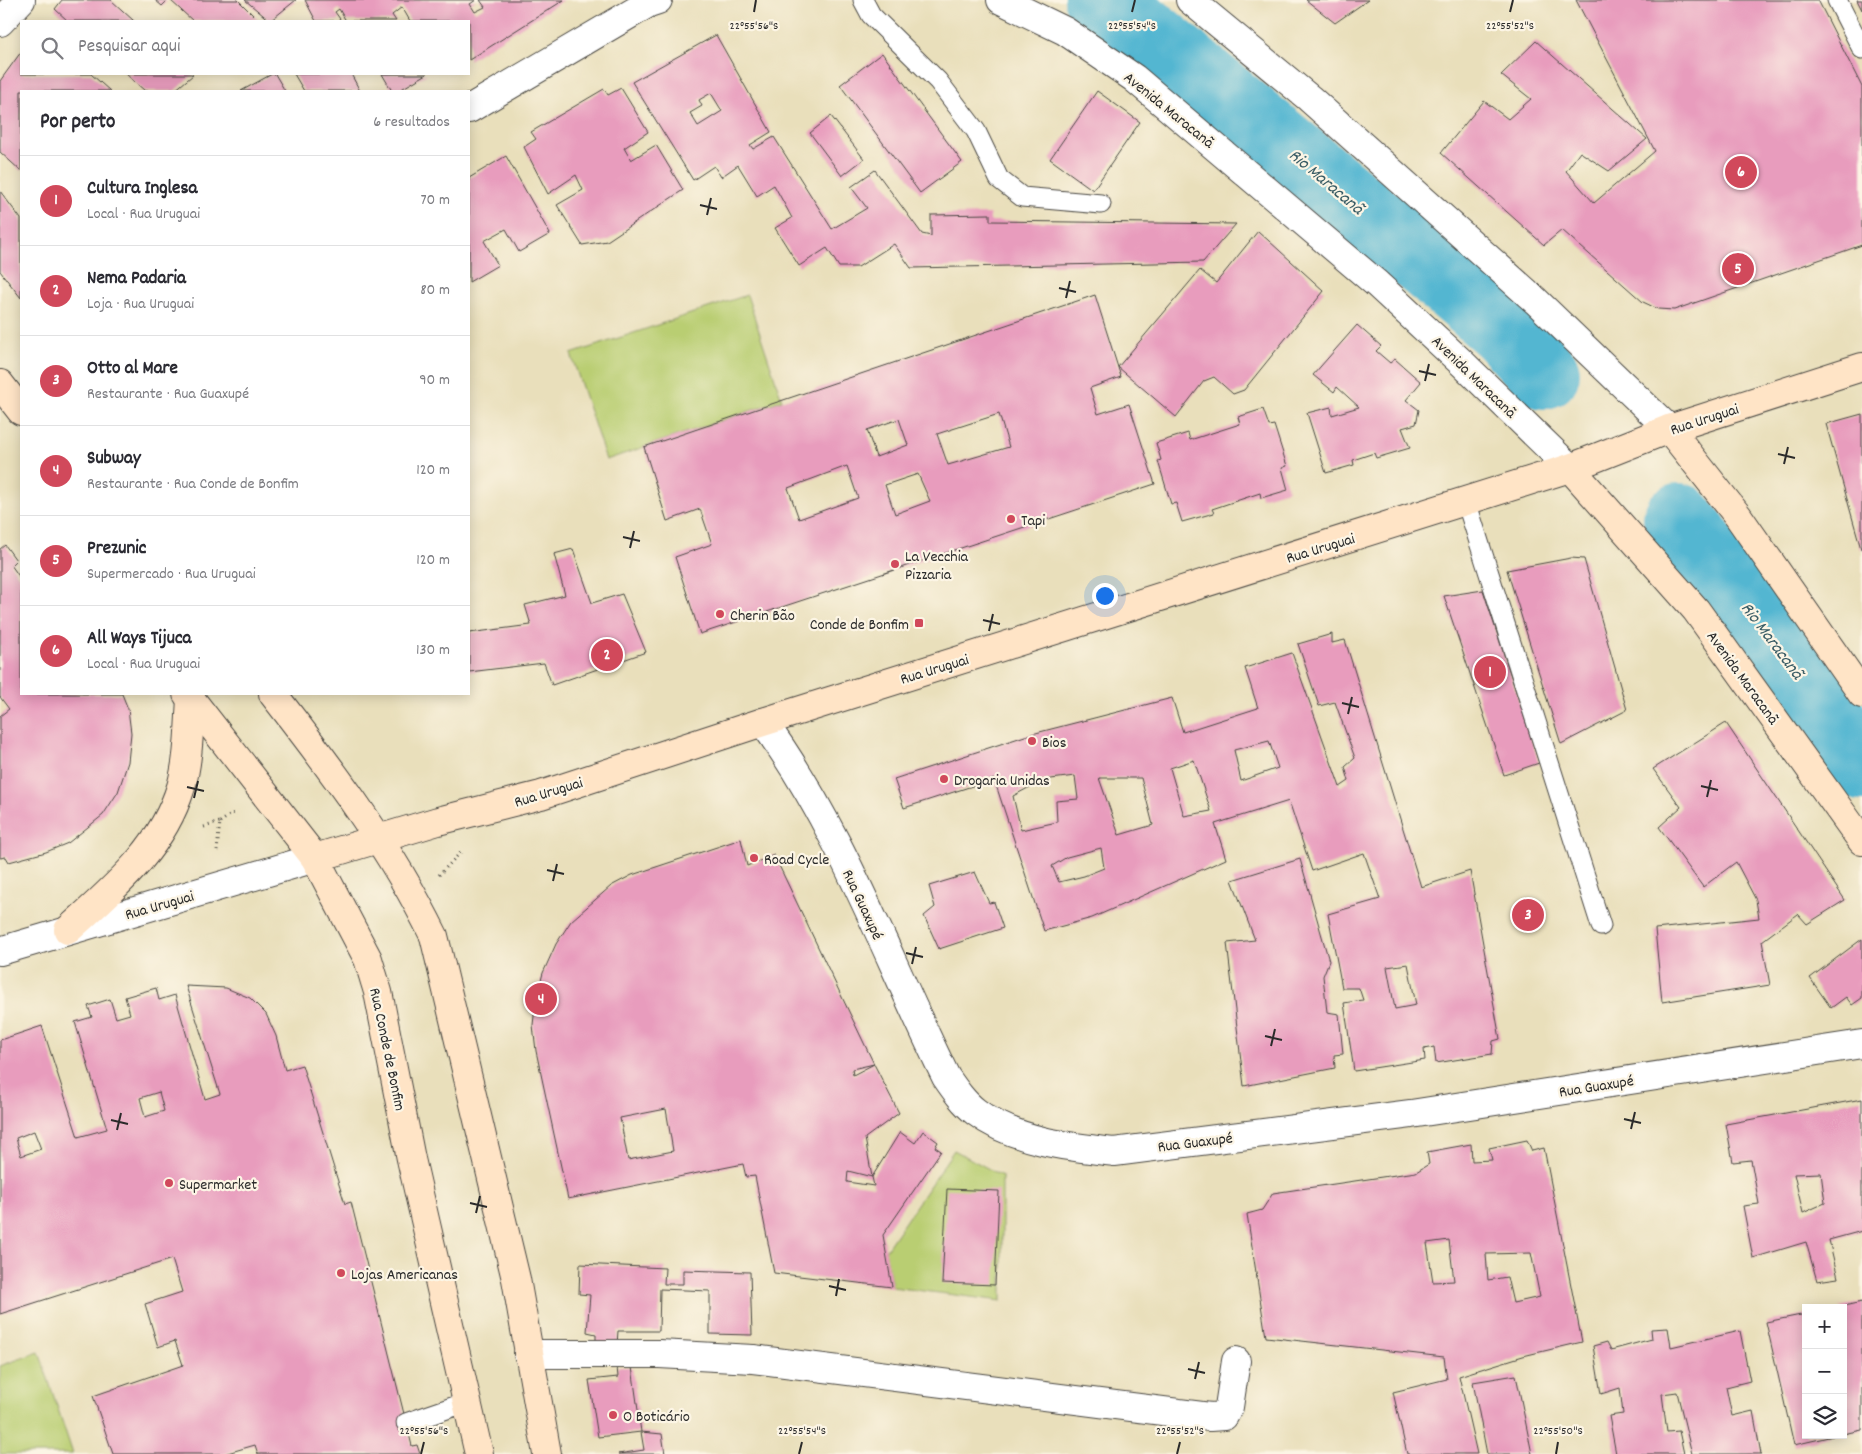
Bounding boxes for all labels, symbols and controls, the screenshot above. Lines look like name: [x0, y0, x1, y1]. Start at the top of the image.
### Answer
text: 22°55'56"S: [730, 18, 778, 35]
text: 22°55'54"S: [1108, 18, 1156, 35]
text: 22°55'52"S: [1486, 18, 1534, 35]
search box: [20, 20, 470, 75]
icon: search: [38, 34, 66, 62]
text: Pesquisar aqui: [78, 34, 180, 61]
street label: Avenida Maracanã: [1118, 67, 1219, 155]
text: Por perto: [40, 108, 115, 138]
text: 6 resultados: [373, 111, 450, 134]
water label: Rio Maracanã: [1282, 144, 1369, 222]
pin: 6: [1725, 153, 1757, 191]
text: Cultura Inglesa: [87, 176, 197, 203]
text: 1: [54, 189, 58, 212]
text: 70 m: [420, 189, 450, 212]
text: Local · Rua Uruguai: [87, 203, 200, 226]
pin: 5: [1722, 250, 1754, 288]
text: Nema Padaria: [87, 266, 186, 293]
text: 2: [53, 279, 60, 302]
text: 80 m: [420, 279, 450, 302]
text: Loja · Rua Uruguai: [87, 293, 194, 316]
street label: Avenida Maracanã: [1425, 331, 1521, 425]
text: Otto al Mare: [87, 356, 178, 383]
text: 3: [52, 369, 60, 392]
text: 90 m: [419, 369, 450, 392]
text: Restaurante · Rua Guaxupé: [87, 383, 249, 406]
street label: Rua Uruguai: [1668, 398, 1742, 442]
text: Subway: [87, 446, 141, 473]
text: 4: [53, 459, 59, 482]
text: 120 m: [416, 459, 450, 482]
text: Restaurante · Rua Conde de Bonfim: [87, 473, 299, 496]
place label: Tapi: [1021, 510, 1045, 533]
marker: Tapi: [1005, 513, 1017, 525]
street label: Rua Uruguai: [1284, 528, 1358, 571]
text: Prezunic: [87, 536, 146, 563]
place label: La Vecchia Pizzaria: [905, 546, 969, 587]
text: 5: [52, 549, 60, 572]
text: 120 m: [416, 549, 450, 572]
marker: La Vecchia Pizzaria: [889, 558, 901, 570]
text: Supermercado · Rua Uruguai: [87, 563, 256, 586]
your location: [1092, 583, 1118, 609]
water label: Rio Maracanã: [1734, 598, 1809, 686]
place label: Cherin Bão: [730, 605, 795, 628]
marker: Cherin Bão: [714, 608, 726, 620]
place label: Conde de Bonfim: [810, 614, 909, 637]
marker: Conde de Bonfim: [913, 617, 925, 629]
text: All Ways Tijuca: [87, 626, 191, 653]
street label: Avenida Maracanã: [1700, 627, 1784, 730]
pin: 2: [591, 636, 623, 674]
text: 6: [52, 639, 60, 662]
text: 130 m: [416, 639, 450, 662]
street label: Rua Uruguai: [898, 649, 972, 692]
text: Local · Rua Uruguai: [87, 653, 200, 676]
pin: 1: [1474, 653, 1506, 691]
place label: Bios: [1042, 732, 1067, 755]
marker: Bios: [1026, 735, 1038, 747]
place label: Drogaria Unidas: [954, 770, 1050, 793]
street label: Rua Uruguai: [512, 772, 586, 815]
marker: Drogaria Unidas: [938, 773, 950, 785]
place label: Road Cycle: [764, 849, 829, 872]
marker: Road Cycle: [748, 852, 760, 864]
street label: Rua Guaxupé: [835, 866, 888, 944]
street label: Rua Uruguai: [123, 886, 197, 927]
pin: 3: [1512, 896, 1544, 934]
pin: 4: [525, 980, 557, 1018]
street label: Rua Conde de Bonfim: [362, 986, 411, 1113]
street label: Rua Guaxupé: [1557, 1070, 1636, 1105]
street label: Rua Guaxupé: [1156, 1127, 1234, 1159]
place label: Supermarket: [179, 1174, 257, 1197]
marker: Supermarket: [163, 1177, 175, 1189]
place label: Lojas Americanas: [351, 1264, 458, 1287]
marker: Lojas Americanas: [335, 1267, 347, 1279]
map controls: [1802, 1304, 1847, 1439]
button: +: [1802, 1304, 1847, 1349]
button: −: [1802, 1349, 1847, 1394]
button: layers: [1802, 1394, 1847, 1439]
place label: O Boticário: [623, 1406, 690, 1429]
marker: O Boticário: [607, 1409, 619, 1421]
text: 22°55'56"S: [400, 1423, 448, 1440]
text: 22°55'54"S: [778, 1423, 826, 1440]
text: 22°55'52"S: [1156, 1423, 1204, 1440]
text: 22°55'50"S: [1533, 1423, 1583, 1440]

